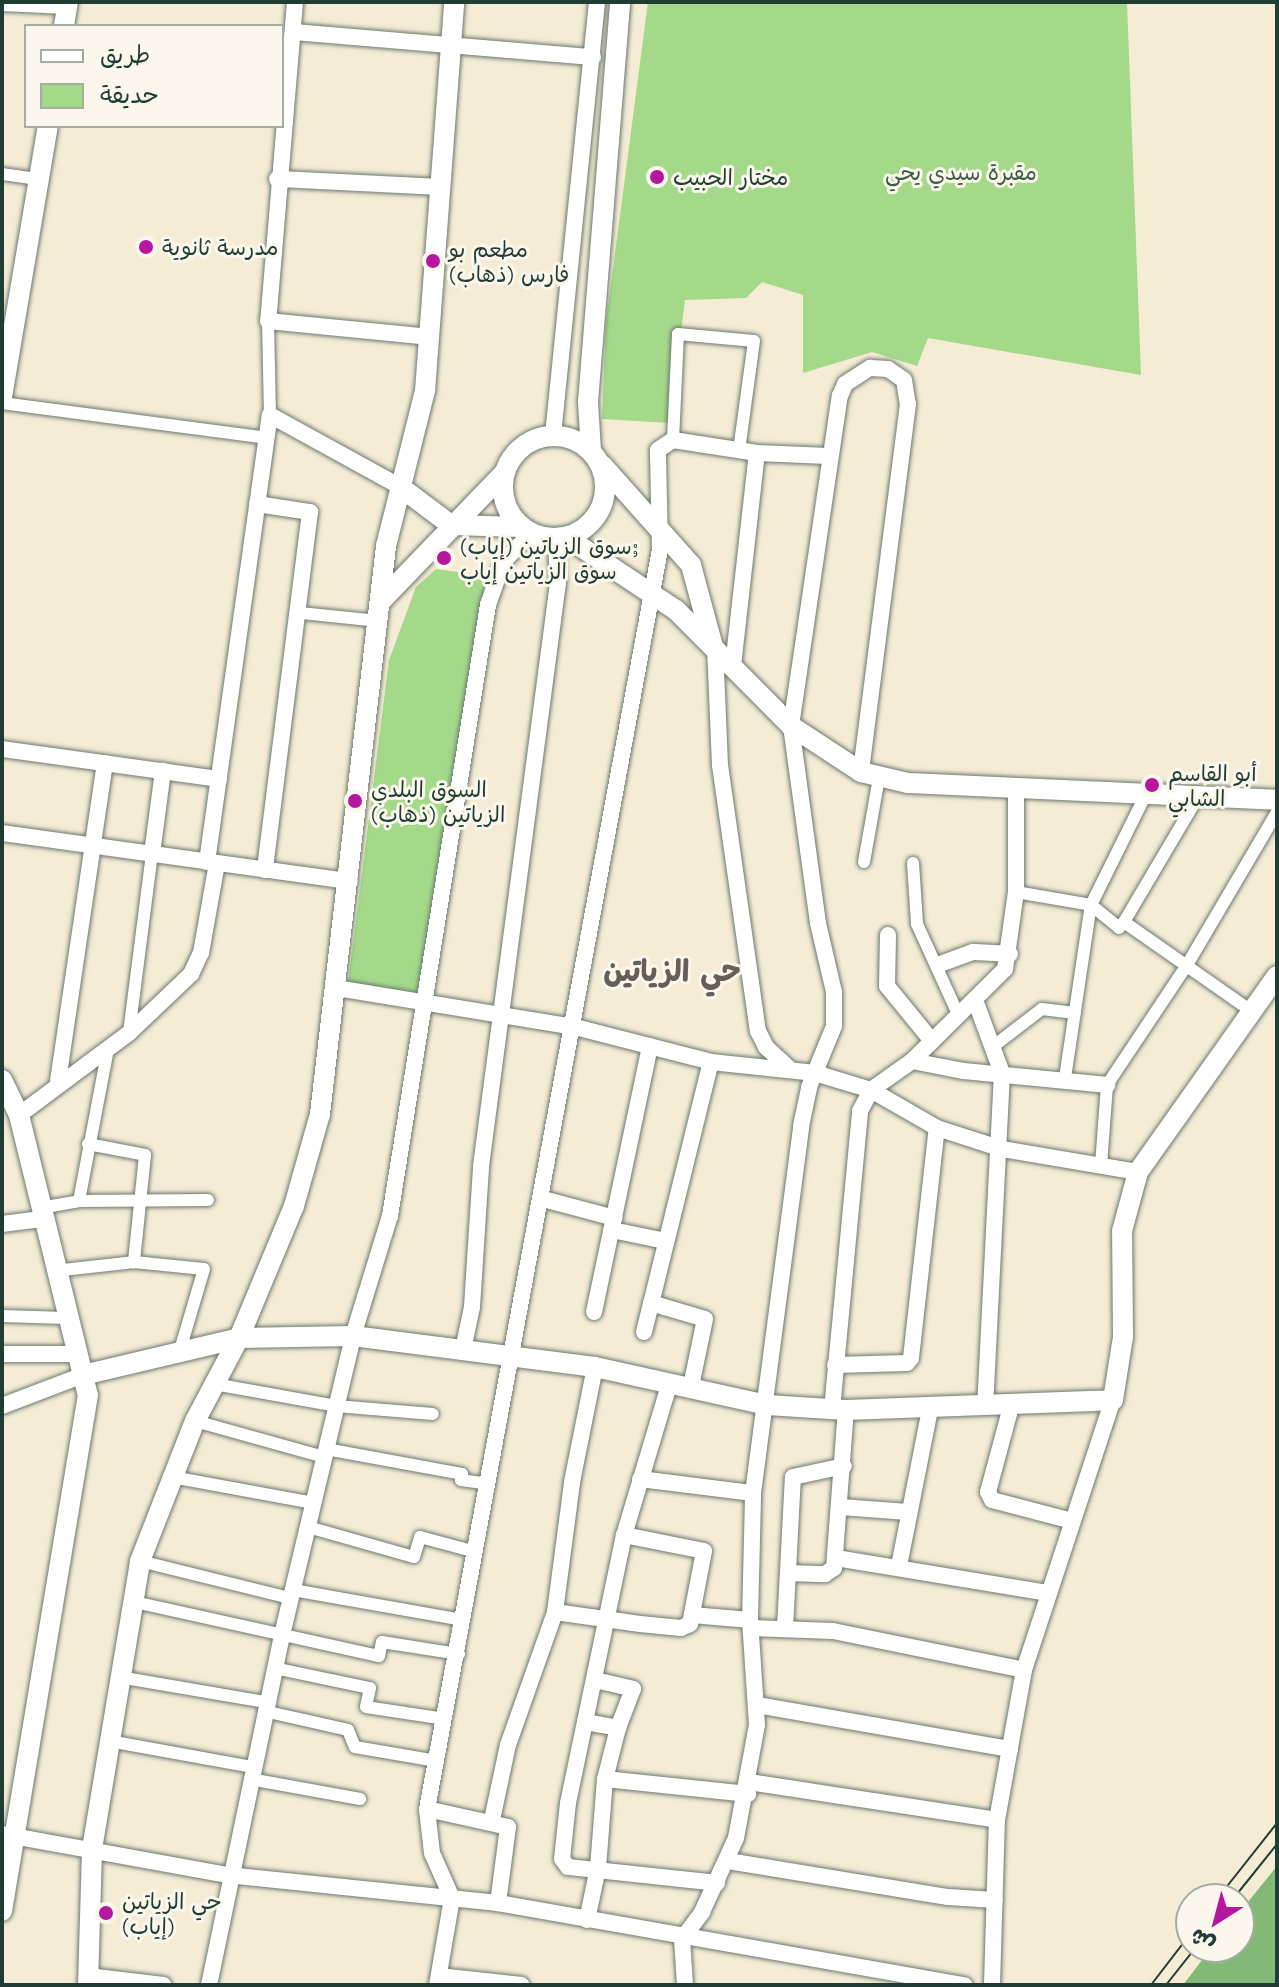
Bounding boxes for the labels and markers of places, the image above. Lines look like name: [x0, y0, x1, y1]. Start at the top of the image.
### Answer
place label: مختار الحبيب: [673, 164, 788, 190]
marker: مختار الحبيب: [648, 168, 666, 186]
place label: مدرسة ثانوية: [162, 234, 279, 260]
place label: مطعم بو فارس (ذهاب): [449, 235, 569, 286]
marker: مدرسة ثانوية: [137, 238, 155, 256]
marker: مطعم بو فارس (ذهاب): [424, 252, 442, 270]
place label: سوق الزياتين (إياب); سوق الزياتين إياب: [460, 532, 639, 584]
marker: سوق الزياتين (إياب); سوق الزياتين إياب: [435, 549, 453, 567]
place label: أبو القاسم الشابي: [1168, 759, 1257, 810]
place label: السوق البلدي الزياتين (ذهاب): [371, 775, 505, 826]
marker: أبو القاسم الشابي: [1143, 776, 1161, 794]
marker: السوق البلدي الزياتين (ذهاب): [346, 792, 364, 810]
place label: حي الزياتين (إياب): [122, 1887, 222, 1938]
marker: حي الزياتين (إياب): [97, 1904, 115, 1922]

